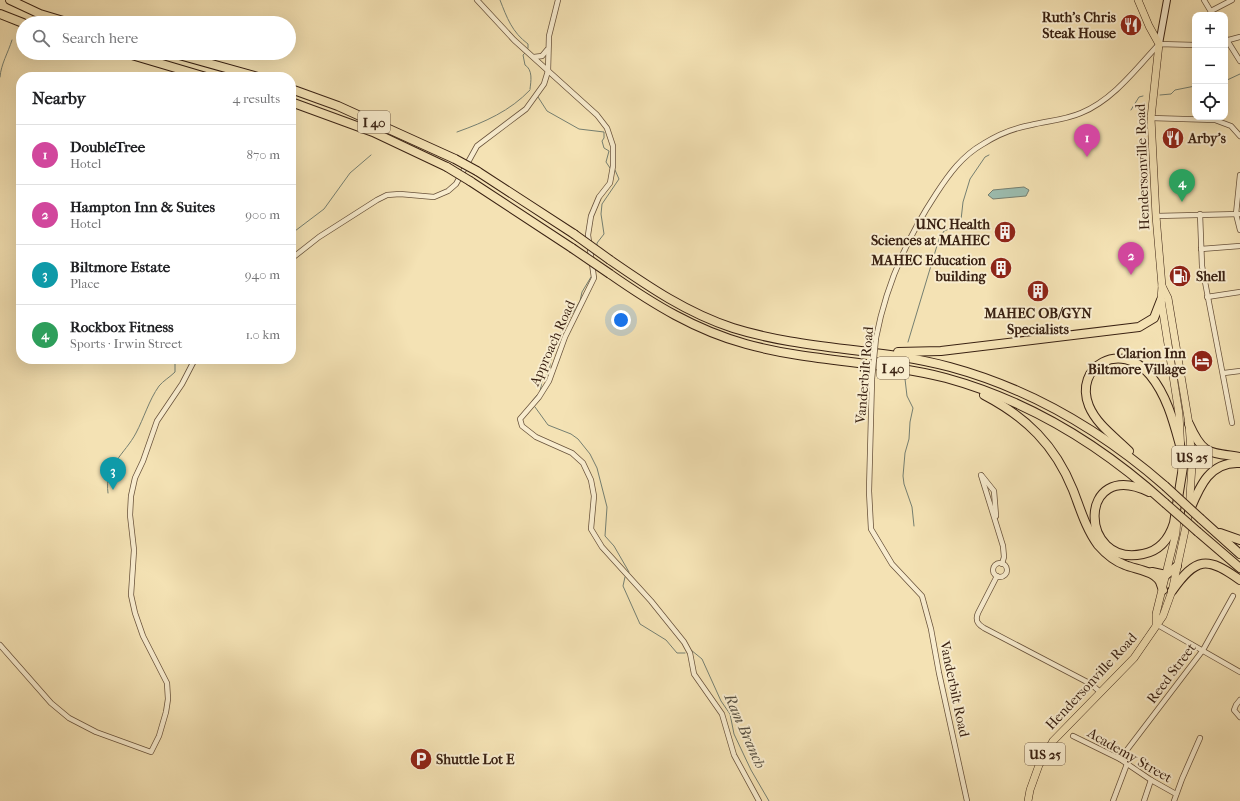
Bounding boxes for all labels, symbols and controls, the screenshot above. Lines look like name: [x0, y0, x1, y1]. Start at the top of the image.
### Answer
place label: Ruth's Chris Steak House: [1042, 9, 1117, 42]
restaurant icon: Ruth's Chris Steak House: [1118, 12, 1144, 38]
map controls: [1192, 12, 1228, 120]
button: +: [1192, 12, 1228, 48]
search box: [16, 16, 296, 60]
icon: search: [30, 27, 52, 49]
text: Search here: [62, 29, 138, 47]
button: −: [1192, 48, 1228, 84]
button: locate: [1192, 84, 1228, 120]
text: Nearby: [32, 88, 86, 108]
text: 4 results: [233, 91, 280, 106]
street label: Hendersonville Road: [1132, 103, 1153, 230]
road number: I 40: [358, 111, 390, 133]
pin: 1: [1074, 124, 1100, 157]
restaurant icon: Arby's: [1160, 125, 1186, 151]
place label: Arby's: [1187, 130, 1227, 147]
text: DoubleTree: [70, 138, 145, 156]
text: 1: [43, 147, 47, 162]
text: 870 m: [246, 147, 280, 162]
text: Hotel: [70, 156, 101, 171]
pin: 4: [1169, 169, 1195, 202]
text: Hampton Inn & Suites: [70, 198, 215, 216]
text: 2: [42, 207, 48, 222]
text: 900 m: [245, 207, 280, 222]
text: Hotel: [70, 216, 101, 231]
place label: UNC Health Sciences at MAHEC: [871, 216, 991, 249]
building icon: UNC Health Sciences at MAHEC: [992, 219, 1018, 245]
pin: 2: [1118, 242, 1144, 275]
place label: MAHEC Education building: [870, 252, 987, 285]
building icon: MAHEC Education building: [988, 255, 1014, 281]
text: Biltmore Estate: [70, 258, 170, 276]
fuel station icon: Shell: [1167, 263, 1193, 289]
text: 3: [42, 267, 48, 282]
text: 940 m: [245, 267, 280, 282]
place label: Shell: [1196, 268, 1226, 285]
text: Place: [70, 276, 100, 291]
building icon: MAHEC OB/GYN Specialists: [1025, 278, 1051, 304]
street label: Approach Road: [526, 297, 579, 389]
place label: MAHEC OB/GYN Specialists: [983, 305, 1092, 338]
your location: [611, 310, 631, 330]
text: Rockbox Fitness: [70, 318, 174, 336]
street label: Vanderbilt Road: [852, 325, 877, 425]
text: 4: [41, 327, 49, 342]
text: 1.0 km: [245, 327, 280, 342]
text: Sports · Irwin Street: [70, 336, 182, 351]
place label: Clarion Inn Biltmore Village: [1088, 345, 1187, 378]
hotel icon: Clarion Inn Biltmore Village: [1189, 348, 1215, 374]
road number: I 40: [877, 357, 909, 379]
road number: US 25: [1172, 446, 1212, 468]
pin: 3: [100, 457, 126, 490]
street label: Hendersonville Road: [1042, 629, 1141, 733]
street label: Vanderbilt Road: [936, 639, 973, 739]
street label: Reed Street: [1143, 640, 1200, 707]
water label: Ram Branch: [720, 690, 770, 771]
street label: Academy Street: [1084, 724, 1175, 787]
road number: US 25: [1025, 743, 1065, 765]
parking icon: Shuttle Lot E: [408, 746, 434, 772]
place label: Shuttle Lot E: [436, 751, 515, 768]

